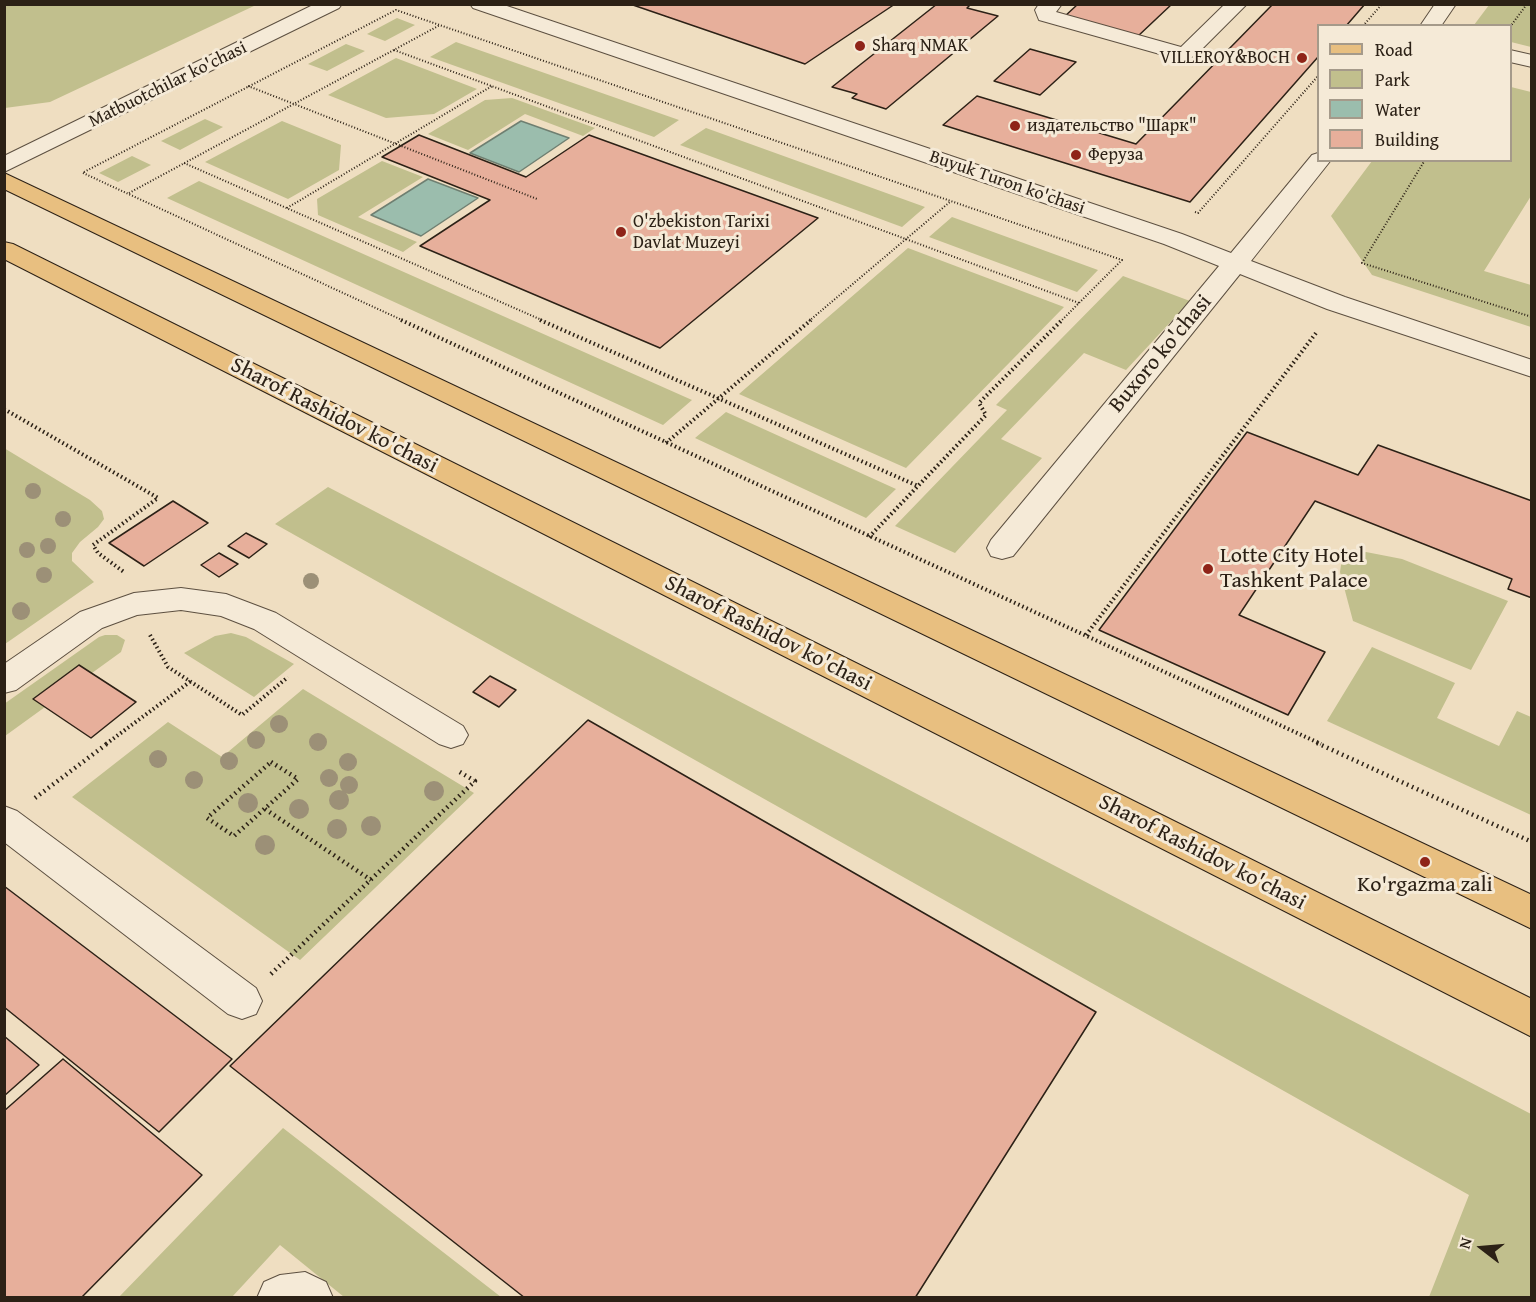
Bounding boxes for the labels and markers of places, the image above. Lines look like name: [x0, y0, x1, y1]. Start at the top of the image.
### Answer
place label: Sharq NMAK: [872, 35, 968, 57]
marker: Sharq NMAK: [853, 39, 867, 53]
place label: VILLEROY&BOCH: [1159, 47, 1290, 69]
marker: VILLEROY&BOCH: [1295, 51, 1309, 65]
place label: издательство "Шарк": [1027, 115, 1197, 137]
marker: издательство "Шарк": [1008, 119, 1022, 133]
place label: Феруза: [1088, 144, 1143, 166]
marker: Феруза: [1069, 148, 1083, 162]
place label: O'zbekiston Tarixi Davlat Muzeyi: [633, 211, 770, 254]
marker: O'zbekiston Tarixi Davlat Muzeyi: [614, 225, 628, 239]
place label: Lotte City Hotel Tashkent Palace: [1220, 543, 1368, 594]
marker: Lotte City Hotel Tashkent Palace: [1201, 562, 1215, 576]
marker: Ko'rgazma zali: [1418, 855, 1432, 869]
place label: Ko'rgazma zali: [1357, 872, 1493, 898]

